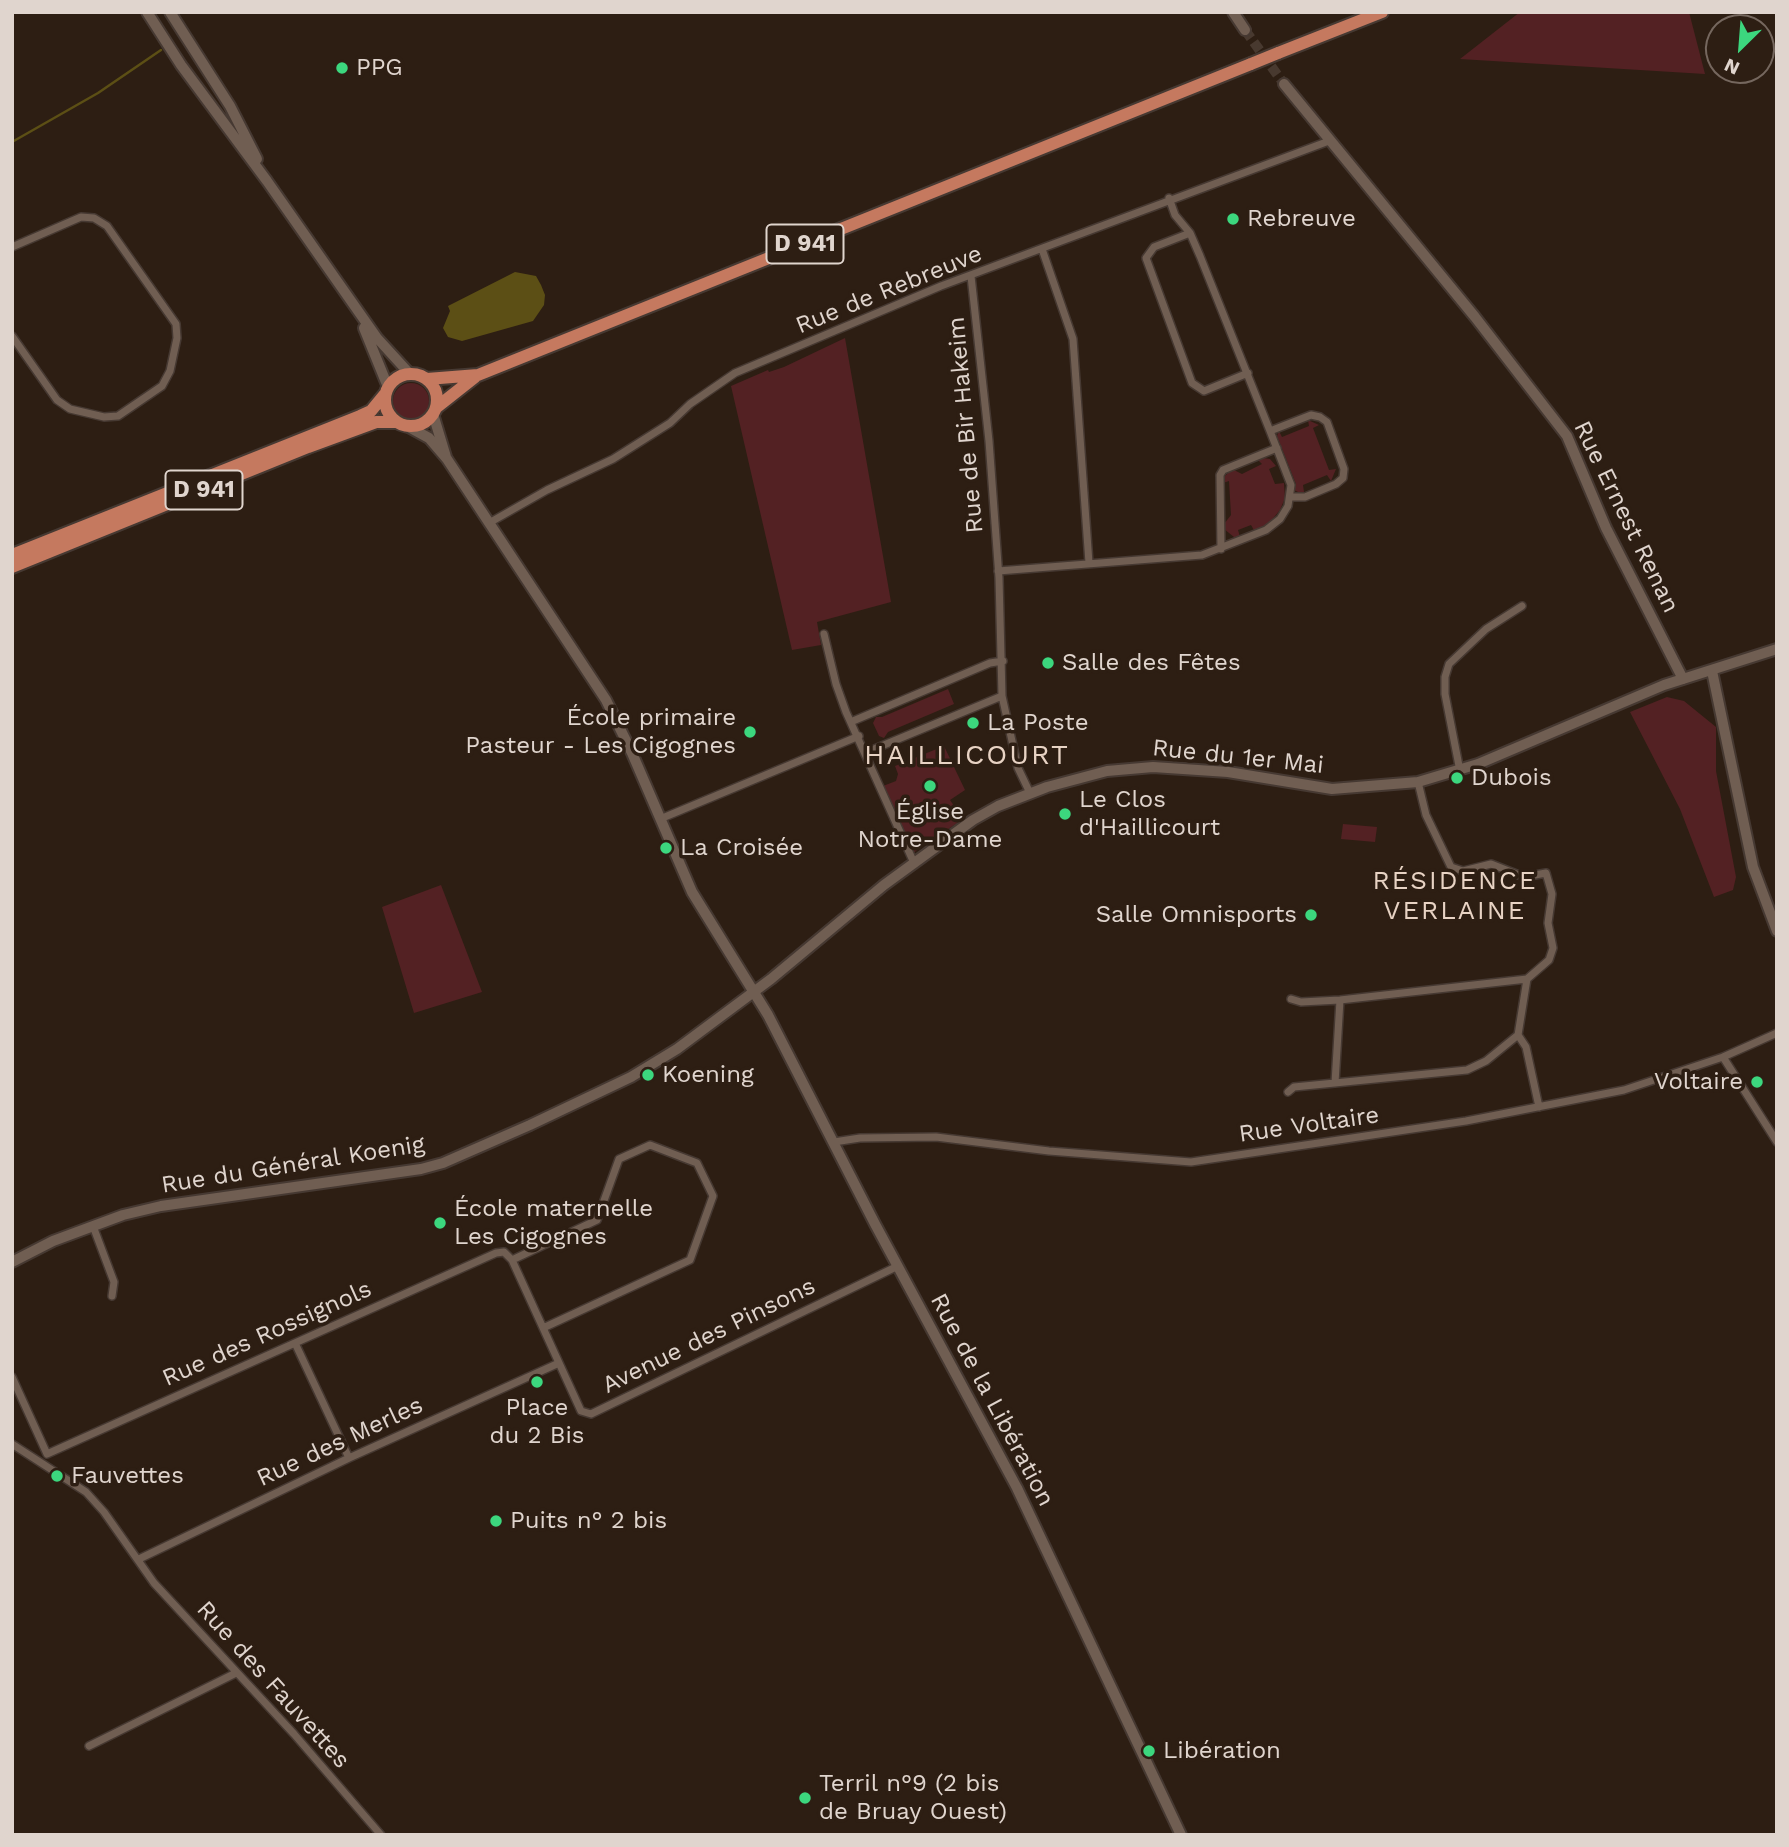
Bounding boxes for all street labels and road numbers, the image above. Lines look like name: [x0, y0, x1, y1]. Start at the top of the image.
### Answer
road number: D 941: [766, 224, 844, 264]
street label: Rue de Rebreuve: [792, 239, 986, 341]
street label: Rue de Bir Hakeim: [942, 316, 990, 534]
street label: Rue Ernest Renan: [1567, 416, 1685, 618]
road number: D 941: [166, 470, 242, 510]
street label: Rue du 1er Mai: [1151, 734, 1325, 780]
street label: Rue Voltaire: [1237, 1101, 1381, 1149]
street label: Rue du Général Koenig: [159, 1130, 427, 1200]
street label: Avenue des Pinsons: [598, 1272, 820, 1400]
street label: Rue des Rossignols: [158, 1275, 376, 1393]
street label: Rue de la Libération: [924, 1289, 1060, 1511]
street label: Rue des Merles: [252, 1391, 428, 1493]
street label: Rue des Fauvettes: [190, 1595, 356, 1775]

